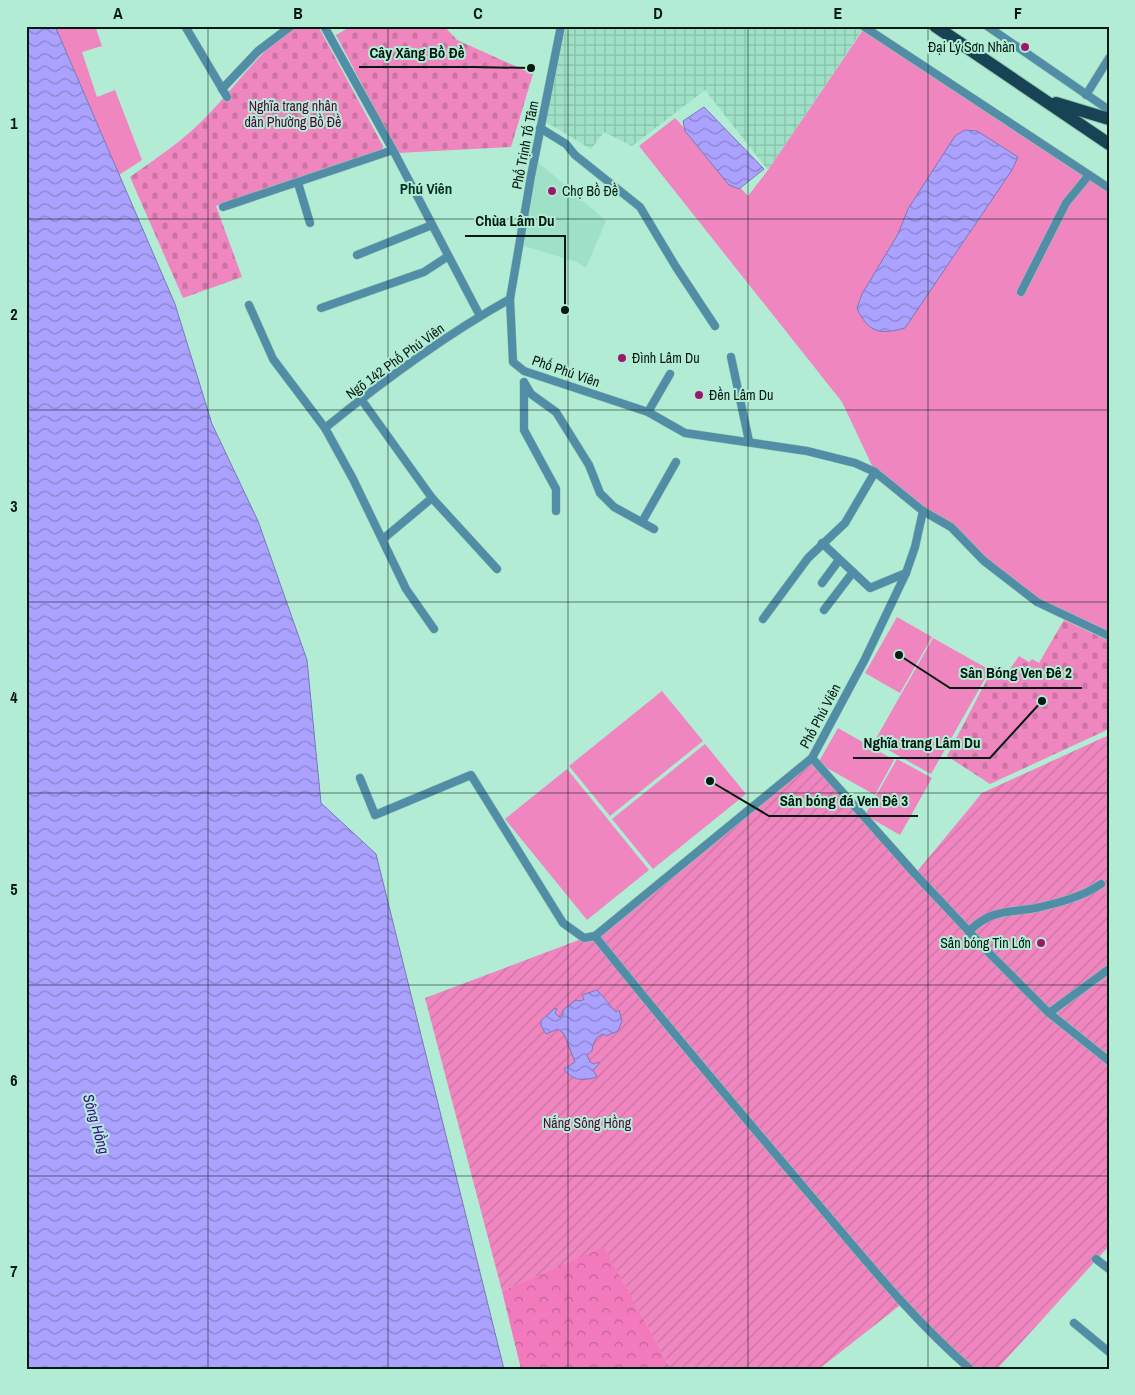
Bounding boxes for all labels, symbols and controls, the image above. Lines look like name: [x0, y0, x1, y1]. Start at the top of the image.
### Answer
text: A: [113, 2, 123, 24]
text: B: [293, 2, 303, 24]
text: C: [473, 2, 483, 24]
text: D: [653, 2, 663, 24]
text: E: [834, 2, 843, 24]
text: F: [1014, 2, 1022, 24]
callout: Cây Xăng Bồ Đề: [359, 37, 474, 67]
place label: Đại Lý Sơn Nhàn: [928, 38, 1015, 56]
marker: Đại Lý Sơn Nhàn: [1019, 41, 1031, 53]
text: Cây Xăng Bồ Đề: [369, 42, 465, 63]
park label: Nghĩa trang nhân dân Phường Bồ Đề: [244, 97, 342, 131]
street label: Phố Trịnh Tố Tâm: [508, 99, 542, 191]
text: 1: [10, 112, 18, 134]
district label: Phú Viên: [400, 178, 452, 199]
place label: Chợ Bồ Đề: [562, 182, 618, 200]
marker: Chợ Bồ Đề: [546, 185, 558, 197]
callout: Chùa Lâm Du: [465, 206, 565, 236]
text: Chùa Lâm Du: [475, 210, 555, 231]
text: 2: [10, 303, 18, 325]
street label: Ngõ 142 Phố Phú Viên: [342, 319, 448, 403]
place label: Đình Lâm Du: [632, 349, 700, 367]
street label: Phố Phú Viên: [530, 351, 602, 391]
marker: Đình Lâm Du: [616, 352, 628, 364]
place label: Đền Lâm Du: [709, 386, 773, 404]
marker: Đền Lâm Du: [693, 389, 705, 401]
text: 3: [10, 495, 18, 517]
callout: Sân Bóng Ven Đê 2: [950, 658, 1082, 688]
text: Sân Bóng Ven Đê 2: [960, 662, 1072, 683]
street label: Phố Phú Viên: [795, 681, 845, 751]
text: 4: [10, 686, 18, 708]
callout: Nghĩa trang Lâm Du: [853, 728, 990, 758]
text: Nghĩa trang Lâm Du: [864, 732, 980, 753]
callout: Sân bóng đá Ven Đê 3: [769, 786, 918, 816]
text: Sân bóng đá Ven Đê 3: [780, 790, 908, 811]
text: 5: [10, 878, 18, 900]
place label: Sân bóng Tin Lớn: [940, 934, 1031, 952]
marker: Sân bóng Tin Lớn: [1035, 937, 1047, 949]
text: 6: [10, 1069, 18, 1091]
water label: Sông Hồng: [78, 1091, 115, 1156]
park label: Nắng Sông Hồng: [543, 1114, 632, 1132]
text: 7: [10, 1260, 18, 1282]

